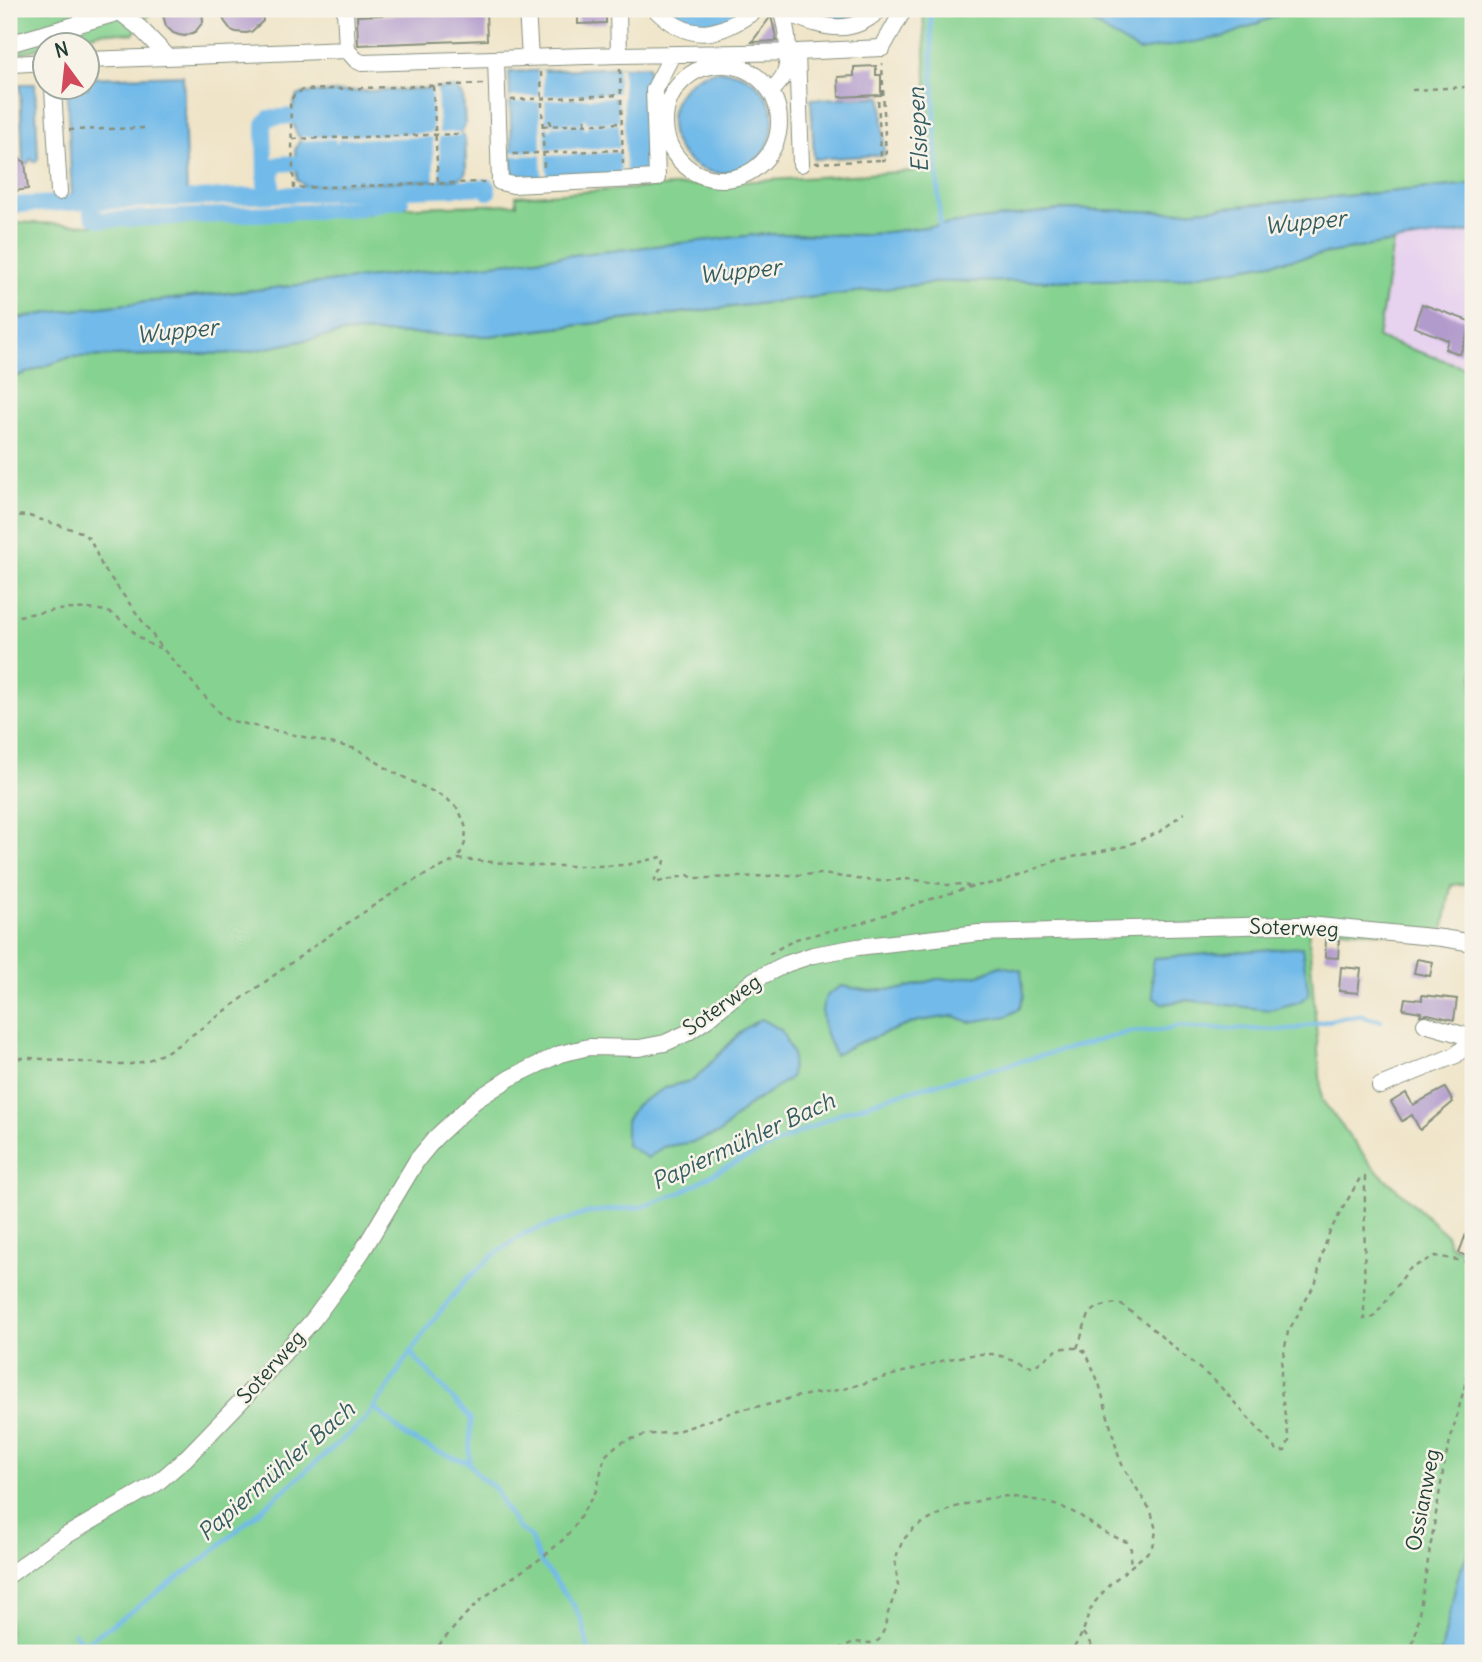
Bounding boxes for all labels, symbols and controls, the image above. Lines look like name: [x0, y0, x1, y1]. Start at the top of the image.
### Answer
north arrow: [32, 32, 102, 102]
text: N: [52, 36, 71, 63]
water label: Elsiepen: [901, 86, 934, 173]
water label: Wupper: [1263, 203, 1350, 240]
water label: Wupper: [698, 252, 785, 289]
water label: Wupper: [135, 312, 222, 349]
street label: Soterweg: [1249, 912, 1339, 943]
street label: Soterweg: [677, 968, 766, 1041]
water label: Papiermühler Bach: [647, 1085, 840, 1196]
street label: Soterweg: [231, 1324, 311, 1409]
water label: Papiermühler Bach: [191, 1394, 361, 1547]
street label: Ossianweg: [1399, 1446, 1446, 1553]

